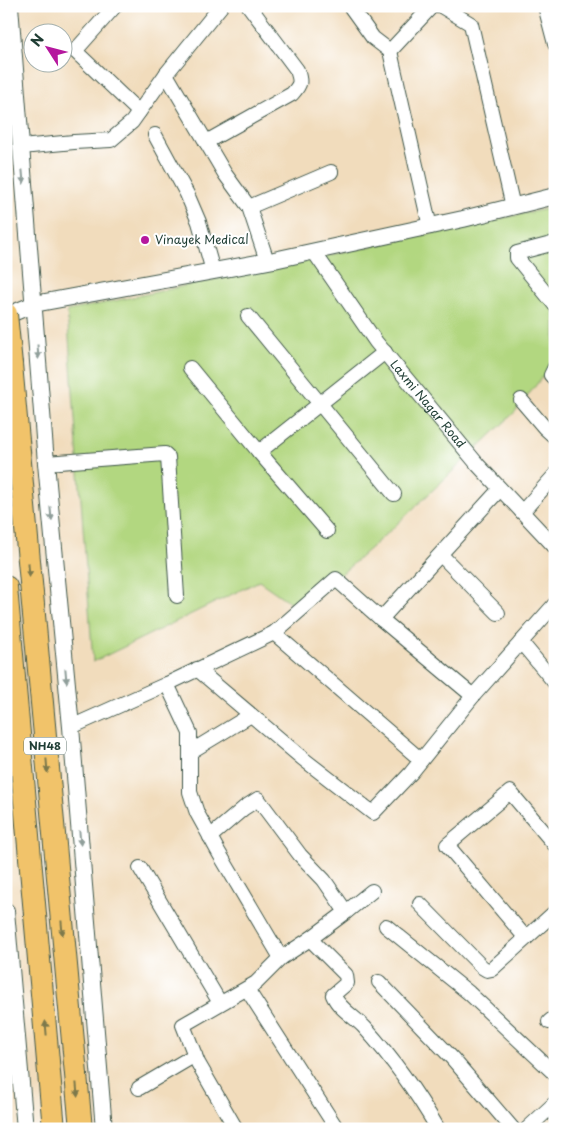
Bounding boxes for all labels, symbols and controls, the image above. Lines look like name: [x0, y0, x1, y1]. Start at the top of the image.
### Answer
north arrow: [22, 22, 72, 72]
text: N: [25, 29, 49, 51]
one-way arrow: [20, 169, 28, 185]
place label: Vinayek Medical: [155, 230, 249, 248]
marker: Vinayek Medical: [139, 234, 151, 246]
one-way arrow: [34, 345, 42, 361]
street label: Laxmi Nagar Road: [386, 356, 470, 451]
one-way arrow: [47, 507, 55, 523]
one-way arrow: [26, 562, 34, 578]
one-way arrow: [62, 668, 70, 684]
road number: NH48: [24, 738, 66, 754]
one-way arrow: [43, 759, 51, 775]
one-way arrow: [76, 830, 84, 846]
one-way arrow: [58, 920, 66, 936]
one-way arrow: [42, 1020, 50, 1036]
one-way arrow: [73, 1082, 81, 1098]

